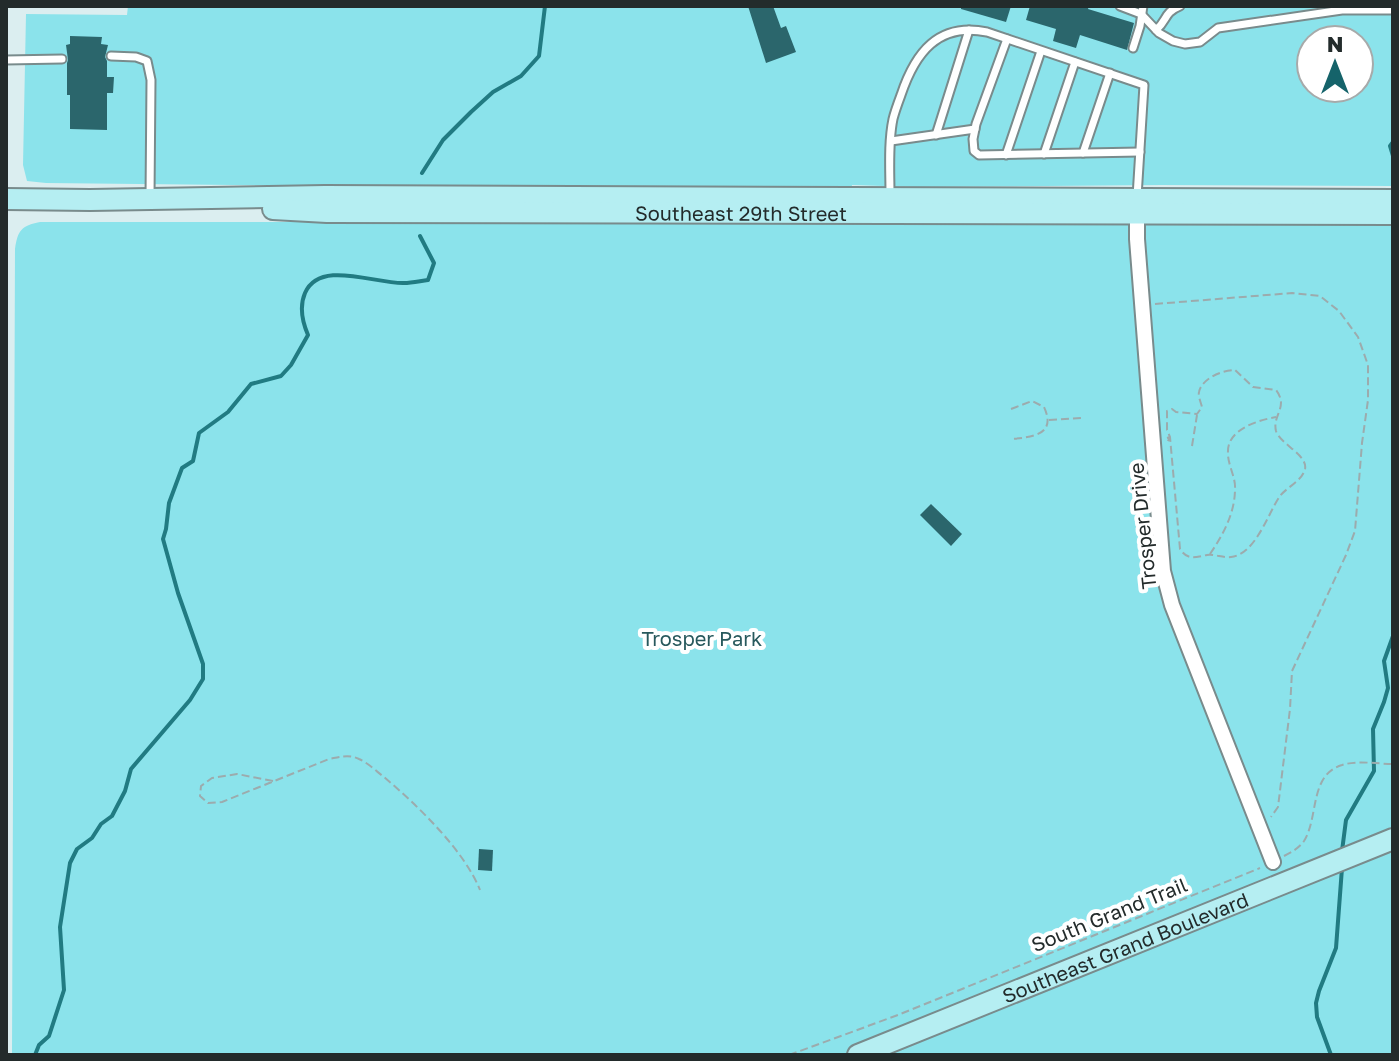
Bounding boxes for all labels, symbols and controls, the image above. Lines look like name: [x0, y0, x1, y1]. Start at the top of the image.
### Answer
north arrow: [1295, 24, 1375, 104]
text: N: [1327, 30, 1343, 57]
street label: Southeast 29th Street: [635, 201, 847, 225]
street label: Trosper Drive: [1123, 462, 1161, 590]
park label: Trosper Park: [642, 626, 762, 650]
street label: South Grand Trail: [1028, 872, 1190, 956]
street label: Southeast Grand Boulevard: [999, 887, 1252, 1008]

